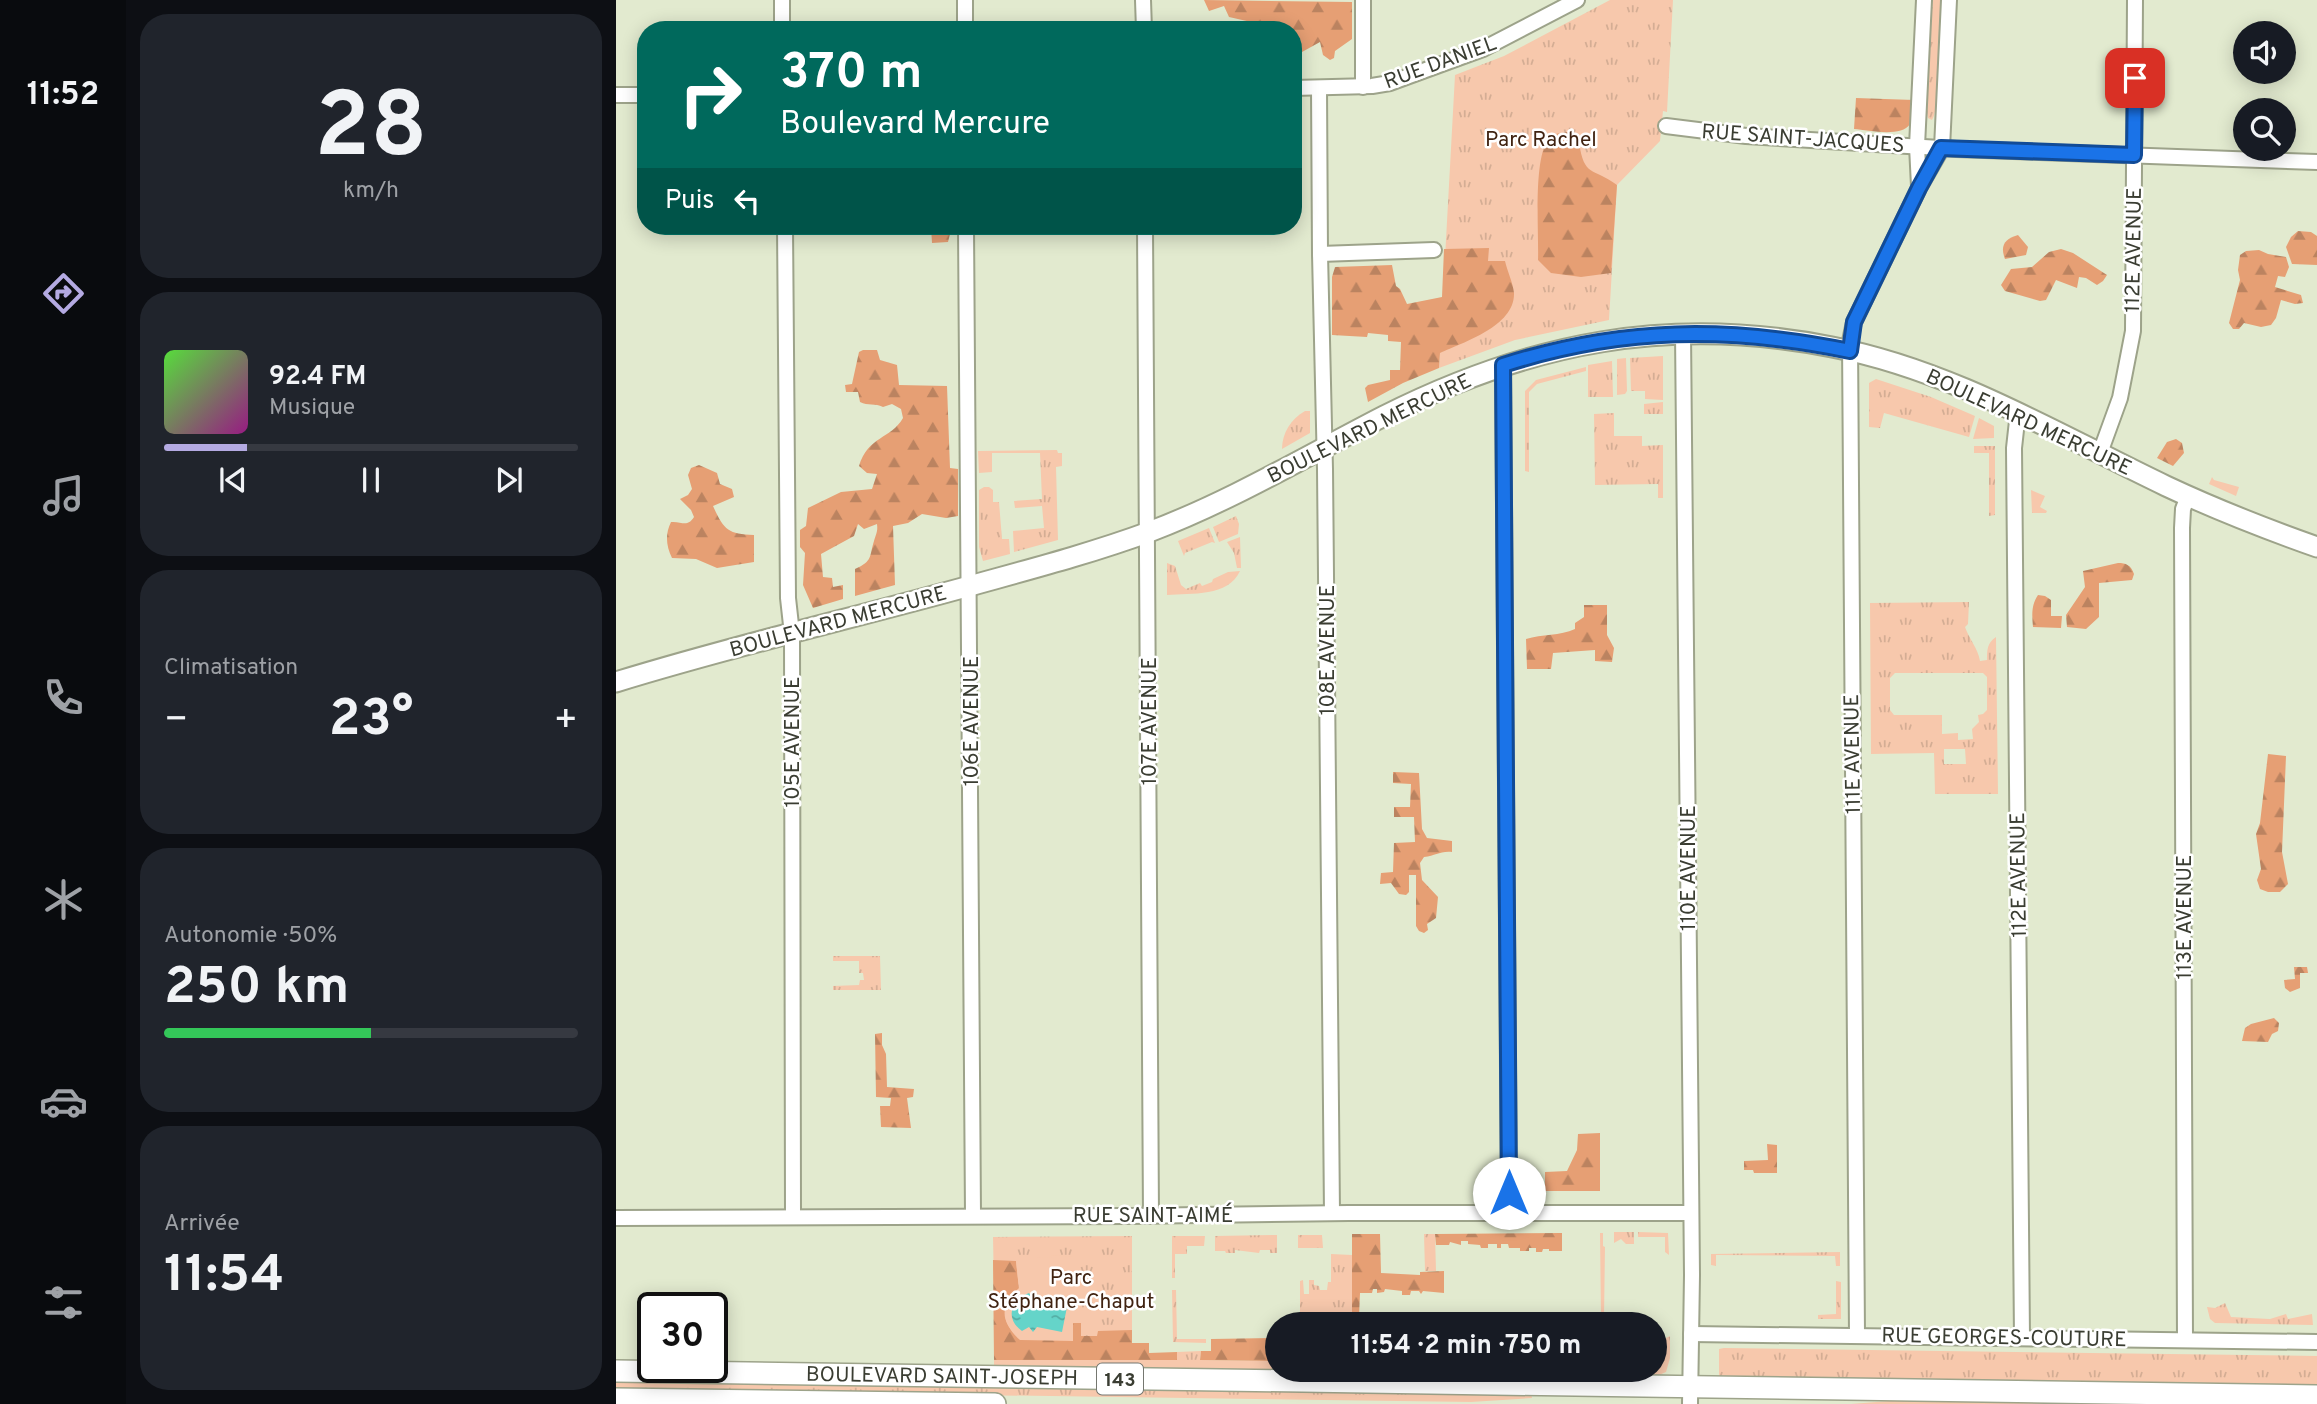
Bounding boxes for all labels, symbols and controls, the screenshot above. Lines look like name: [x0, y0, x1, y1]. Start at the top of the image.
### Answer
map controls: [2233, 21, 2296, 161]
button: sound: [2233, 21, 2296, 84]
street label: RUE DANIEL: [1381, 30, 1501, 96]
text: 370 m: [780, 44, 922, 106]
pin: [2105, 48, 2165, 108]
icon: right: [665, 49, 756, 140]
icon: arrive: [2116, 59, 2154, 97]
text: 28: [315, 74, 427, 189]
text: 11:52: [27, 76, 99, 116]
button: search: [2233, 98, 2296, 161]
text: Boulevard Mercure: [780, 105, 1050, 145]
street label: RUE SAINT-JACQUES: [1700, 119, 1905, 160]
park label: Parc Rachel: [1485, 127, 1597, 154]
text: km/h: [343, 177, 399, 206]
icon: left: [728, 182, 766, 220]
text: Puis: [665, 185, 714, 218]
street label: 112E AVENUE: [2120, 187, 2149, 313]
icon: directions: [39, 269, 88, 318]
text: 92.4 FM: [269, 361, 366, 394]
street label: BOULEVARD MERCURE: [1921, 364, 2136, 483]
street label: BOULEVARD MERCURE: [1263, 368, 1476, 491]
text: Musique: [269, 394, 355, 423]
icon: previous: [214, 461, 252, 499]
icon: pause: [352, 461, 390, 499]
icon: next: [490, 461, 528, 499]
icon: music: [39, 471, 88, 520]
street label: BOULEVARD MERCURE: [727, 580, 950, 664]
street label: 108E AVENUE: [1315, 585, 1342, 715]
text: Climatisation: [164, 654, 298, 683]
street label: 106E AVENUE: [959, 656, 986, 786]
street label: 107E AVENUE: [1137, 657, 1164, 785]
icon: phone: [39, 673, 88, 722]
street label: 105E AVENUE: [780, 676, 807, 808]
text: 23°: [329, 688, 413, 754]
street label: 111E AVENUE: [1839, 694, 1868, 814]
text: −: [164, 697, 189, 746]
text: +: [553, 697, 578, 746]
street label: 110E AVENUE: [1676, 805, 1703, 931]
street label: 112E AVENUE: [2005, 812, 2034, 938]
street label: 113E AVENUE: [2172, 855, 2199, 979]
icon: climate: [39, 875, 88, 924]
text: Autonomie · 50%: [164, 922, 337, 951]
text: 250 km: [164, 956, 349, 1022]
icon: car: [39, 1077, 88, 1126]
position arrow: [1472, 1156, 1546, 1230]
street label: RUE SAINT-AIMÉ: [1073, 1202, 1233, 1230]
text: Arrivée: [164, 1210, 240, 1239]
text: 11:54: [164, 1244, 284, 1310]
park label: Parc Stéphane-Chaput: [988, 1265, 1155, 1316]
icon: filters: [39, 1278, 88, 1327]
speed limit sign: 30: [637, 1292, 728, 1383]
street label: RUE GEORGES-COUTURE: [1881, 1323, 2127, 1354]
text: 11:54 · 2 min · 750 m: [1351, 1330, 1581, 1363]
street label: BOULEVARD SAINT-JOSEPH: [806, 1362, 1078, 1393]
road number: 143: [1097, 1364, 1143, 1394]

